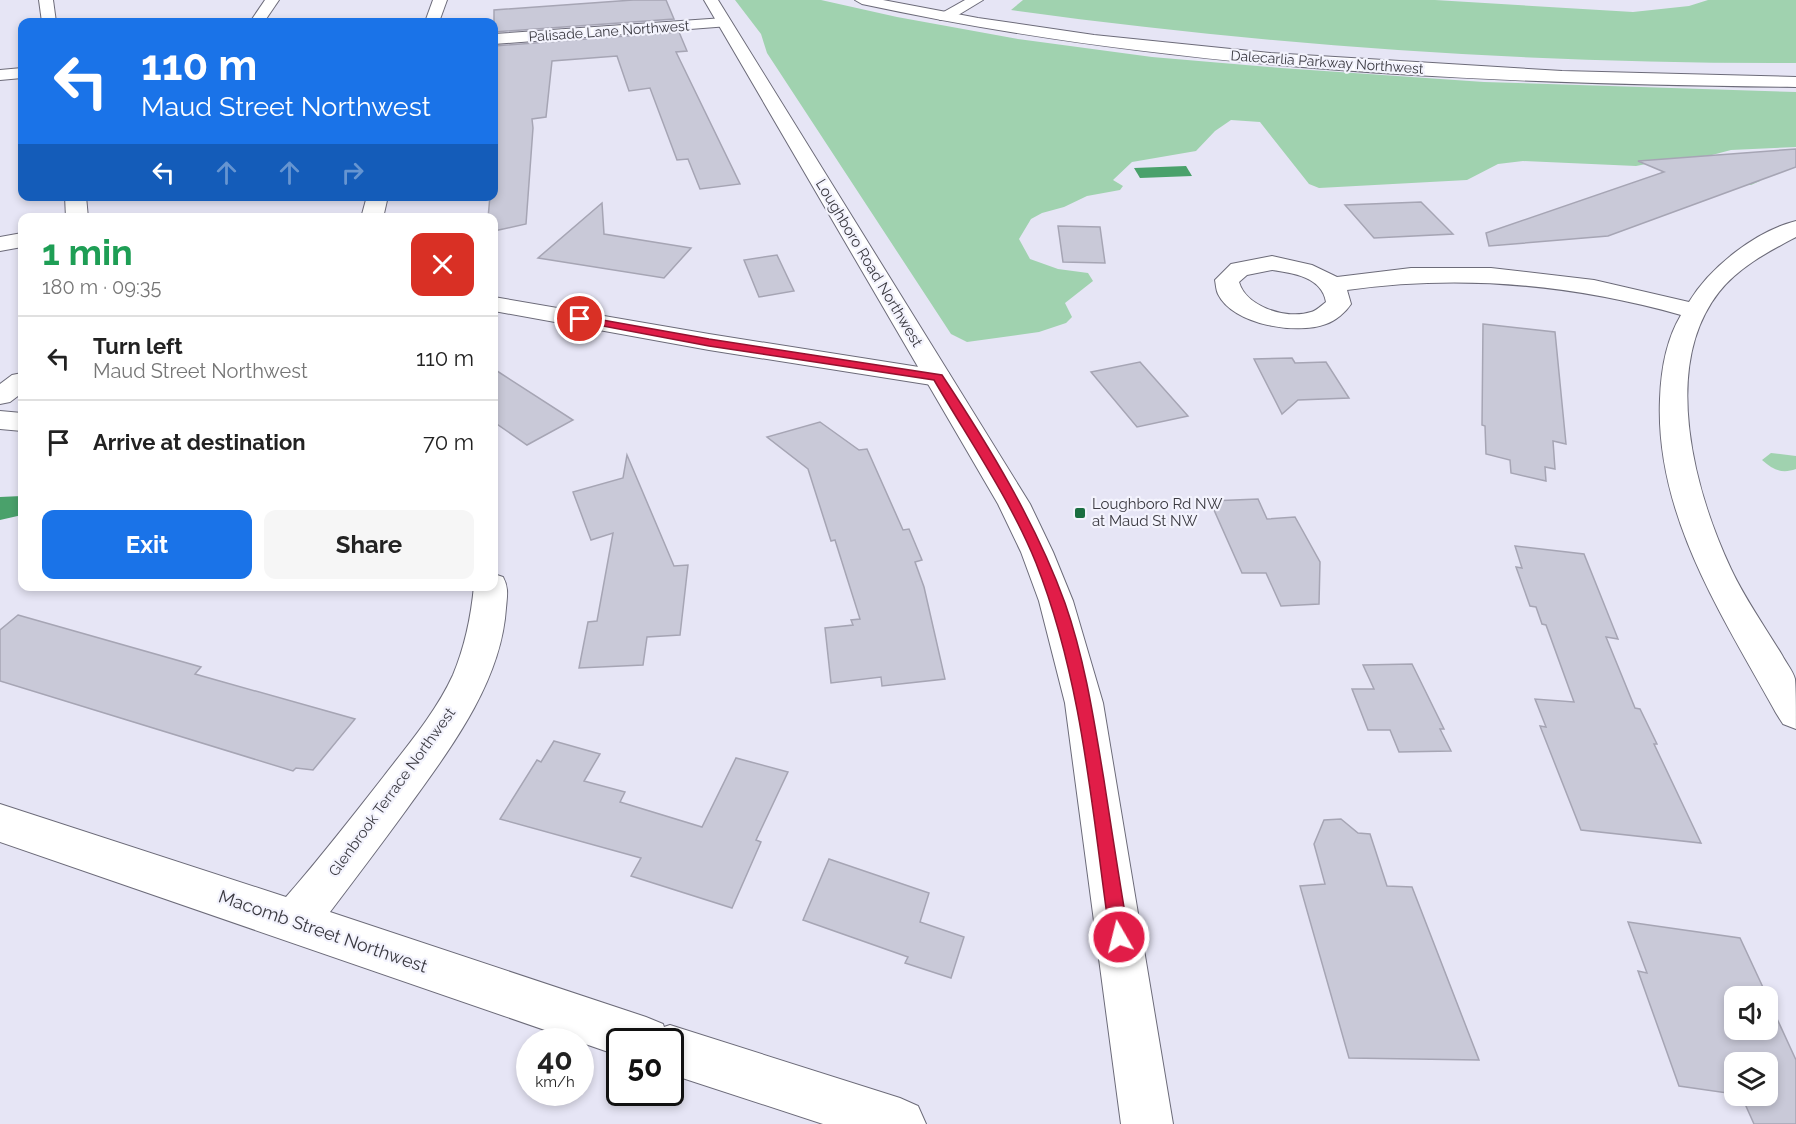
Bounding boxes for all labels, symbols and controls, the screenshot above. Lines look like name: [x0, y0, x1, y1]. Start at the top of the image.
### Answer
street label: Palisade Lane Northwest: [528, 17, 690, 45]
text: 110 m: [141, 41, 257, 90]
icon: left: [42, 42, 120, 120]
street label: Dalecarlia Parkway Northwest: [1230, 47, 1424, 77]
text: Maud Street Northwest: [141, 91, 431, 122]
icon: left: [147, 156, 180, 189]
icon: ahead: [210, 156, 243, 189]
icon: ahead: [273, 156, 306, 189]
icon: right: [336, 156, 369, 189]
street label: Loughboro Road Northwest: [812, 176, 926, 350]
text: 1 min: [42, 231, 133, 273]
button: close: [411, 233, 474, 296]
text: 180 m · 09:35: [42, 275, 161, 299]
pin: [554, 293, 605, 344]
icon: arrive: [563, 302, 596, 335]
text: Turn left: [93, 333, 183, 359]
icon: left: [42, 342, 75, 375]
text: 110 m: [416, 345, 474, 371]
text: Maud Street Northwest: [93, 359, 308, 383]
icon: arrive: [42, 426, 75, 459]
text: Arrive at destination: [93, 429, 306, 455]
text: 70 m: [423, 429, 474, 455]
place label: Loughboro Rd NW at Maud St NW: [1092, 495, 1223, 530]
marker: Loughboro Rd NW at Maud St NW: [1073, 506, 1087, 520]
button: Exit: [42, 510, 252, 579]
button: Share: [264, 510, 474, 579]
street label: Glenbrook Terrace Northwest: [325, 704, 459, 880]
street label: Macomb Street Northwest: [216, 885, 430, 977]
position arrow: [1087, 905, 1151, 969]
map controls: [1724, 986, 1778, 1106]
button: sound: [1724, 986, 1778, 1040]
speed limit sign: 50: [606, 1028, 684, 1106]
text: 40: [537, 1042, 573, 1077]
button: layers: [1724, 1052, 1778, 1106]
text: km/h: [535, 1073, 575, 1091]

